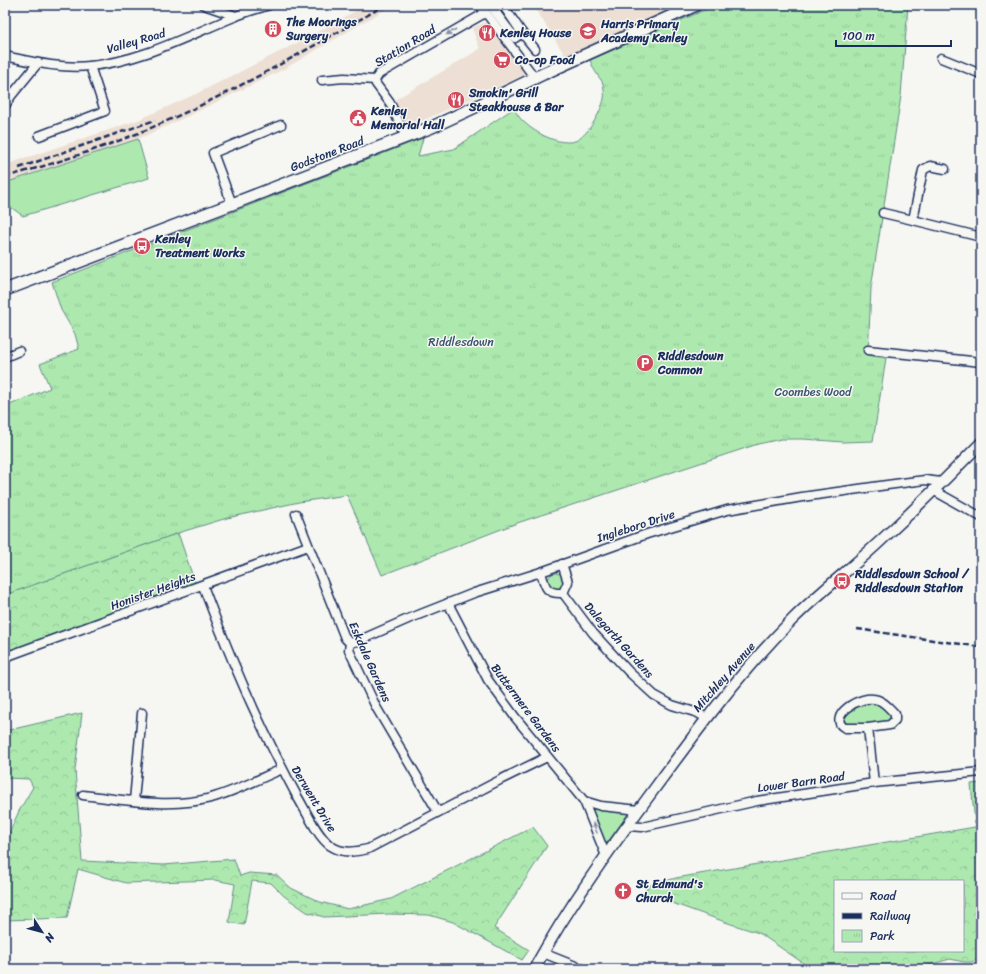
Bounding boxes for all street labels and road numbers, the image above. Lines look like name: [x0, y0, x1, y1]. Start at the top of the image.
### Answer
street label: Station Road: [370, 18, 442, 73]
street label: Valley Road: [104, 22, 170, 60]
street label: Godstone Road: [287, 130, 368, 178]
street label: Ingleboro Drive: [593, 503, 678, 549]
street label: Honister Heights: [107, 565, 199, 617]
street label: Dalegarth Gardens: [578, 597, 660, 683]
street label: Eskdale Gardens: [342, 618, 398, 706]
street label: Mitchley Avenue: [687, 637, 761, 717]
street label: Buttermere Gardens: [485, 659, 567, 758]
street label: Derwent Drive: [285, 761, 343, 837]
street label: Lower Barn Road: [756, 765, 847, 799]

